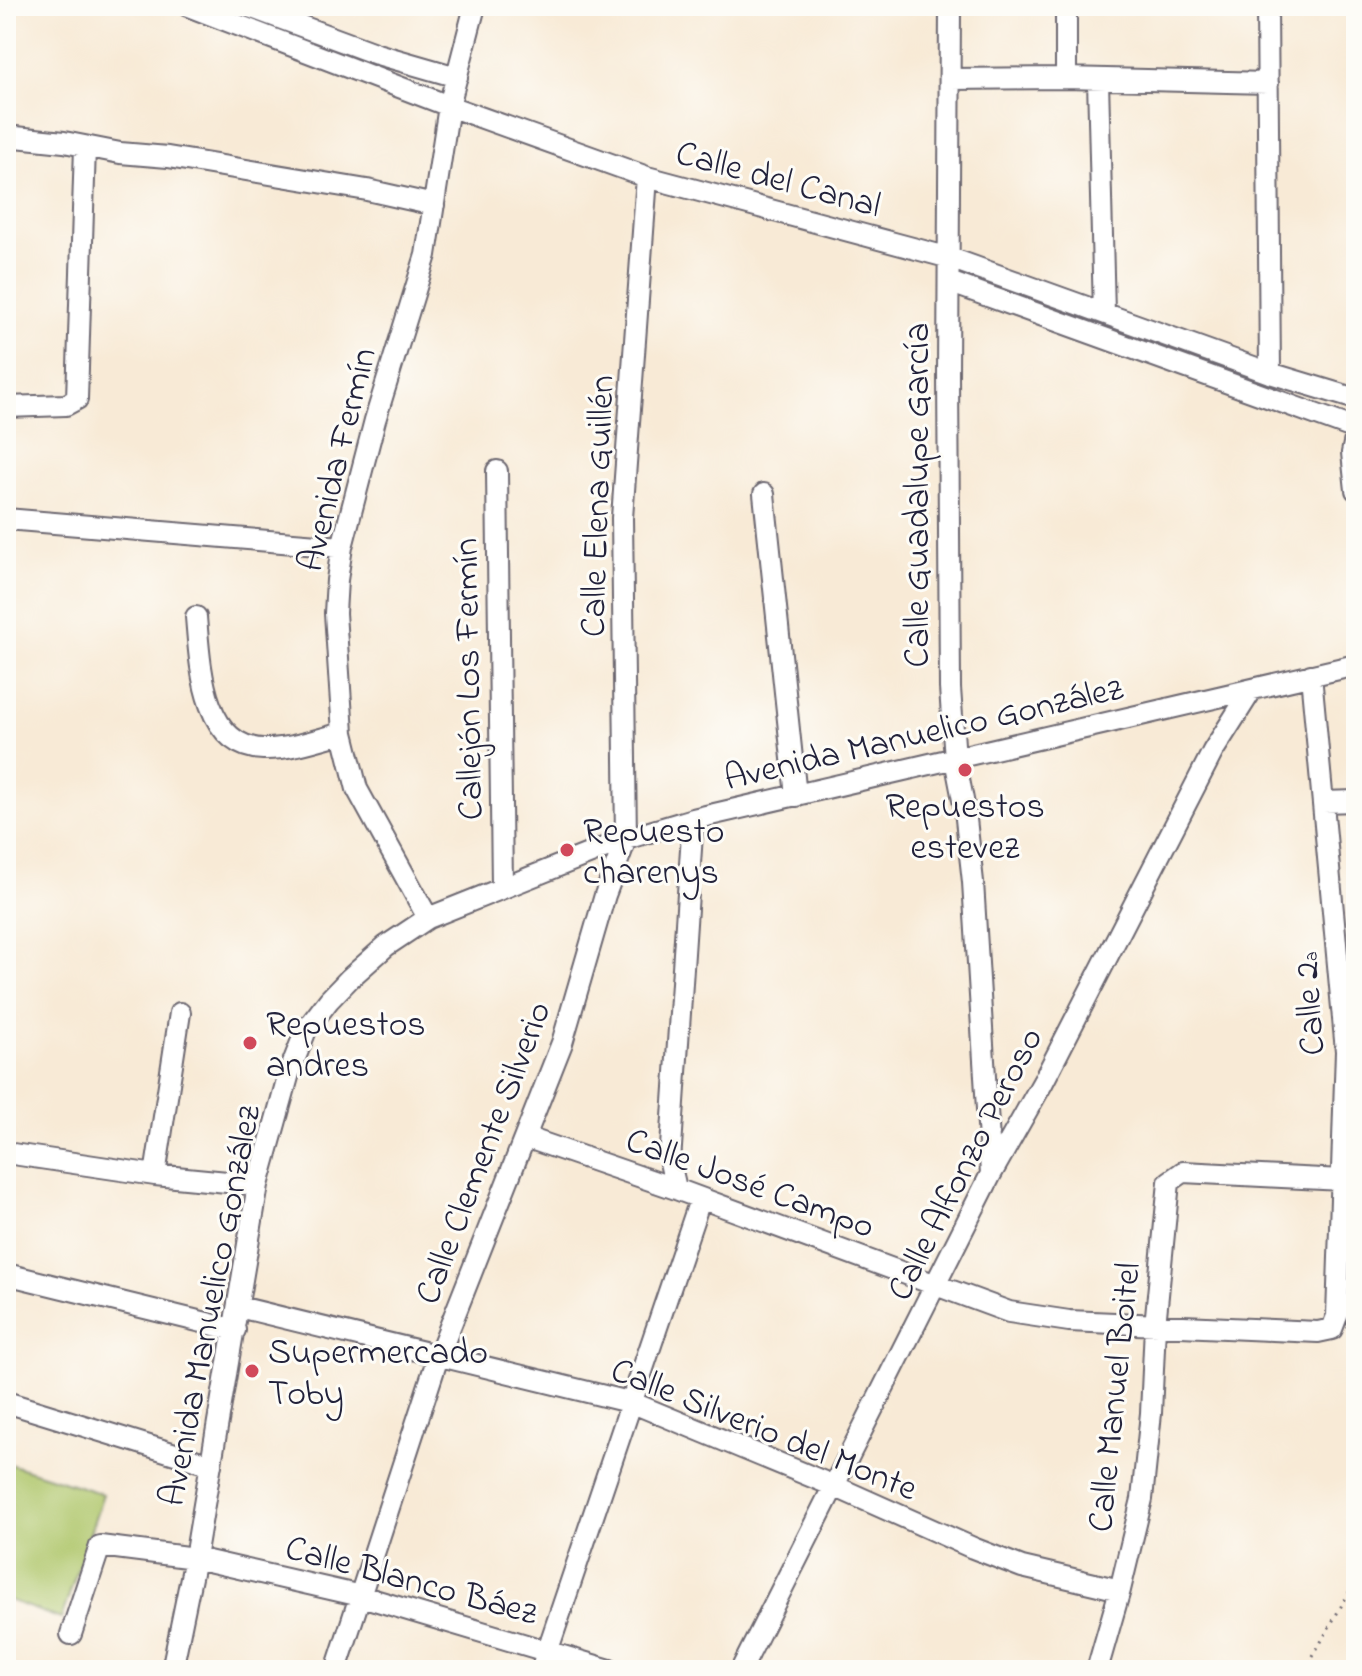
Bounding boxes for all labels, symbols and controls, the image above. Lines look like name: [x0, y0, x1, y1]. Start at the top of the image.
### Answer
street label: Calle del Canal: [669, 129, 886, 234]
street label: Calle Guadalupe García: [893, 323, 946, 667]
street label: Avenida Fermín: [286, 343, 393, 578]
street label: Calle Elena Guillén: [568, 374, 631, 638]
street label: Callejón Los Fermín: [442, 537, 499, 820]
street label: Avenida Manuelico González: [719, 664, 1129, 807]
marker: Repuestos estevez: [956, 761, 974, 779]
place label: Repuestos estevez: [885, 782, 1045, 876]
place label: Repuesto charenys: [583, 807, 724, 901]
marker: Repuesto charenys: [558, 841, 576, 859]
street label: Calle 2ª: [1281, 950, 1342, 1057]
street label: Calle Clemente Silverio: [403, 995, 567, 1313]
place label: Repuestos andres: [266, 1000, 426, 1094]
street label: Calle Alfonzo Peroso: [875, 1019, 1059, 1311]
marker: Repuestos andres: [241, 1034, 259, 1052]
street label: Avenida Manuelico González: [148, 1100, 277, 1511]
street label: Calle José Campo: [617, 1116, 881, 1255]
street label: Calle Manuel Boitel: [1076, 1260, 1157, 1535]
place label: Supermercado Toby: [268, 1328, 488, 1422]
street label: Calle Silverio del Monte: [602, 1345, 925, 1517]
marker: Supermercado Toby: [243, 1362, 261, 1380]
street label: Calle Blanco Báez: [279, 1523, 544, 1642]

